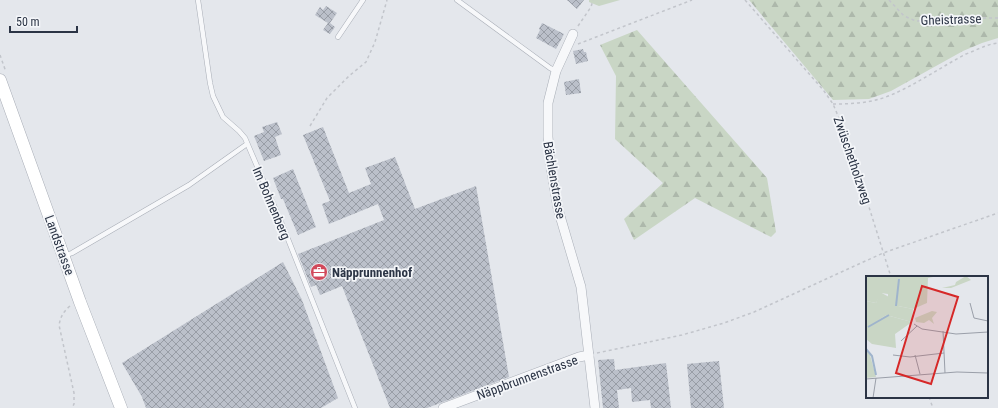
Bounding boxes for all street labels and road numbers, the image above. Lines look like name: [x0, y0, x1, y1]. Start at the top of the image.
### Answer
street label: Gheistrasse: [920, 11, 982, 28]
street label: Zwüschetholzweg: [830, 114, 875, 206]
street label: Bächlenstrasse: [540, 140, 569, 220]
street label: Im Bohnenberg: [250, 165, 294, 242]
street label: Landstrasse: [42, 213, 77, 277]
street label: Näppbrunnenstrasse: [475, 352, 580, 403]

